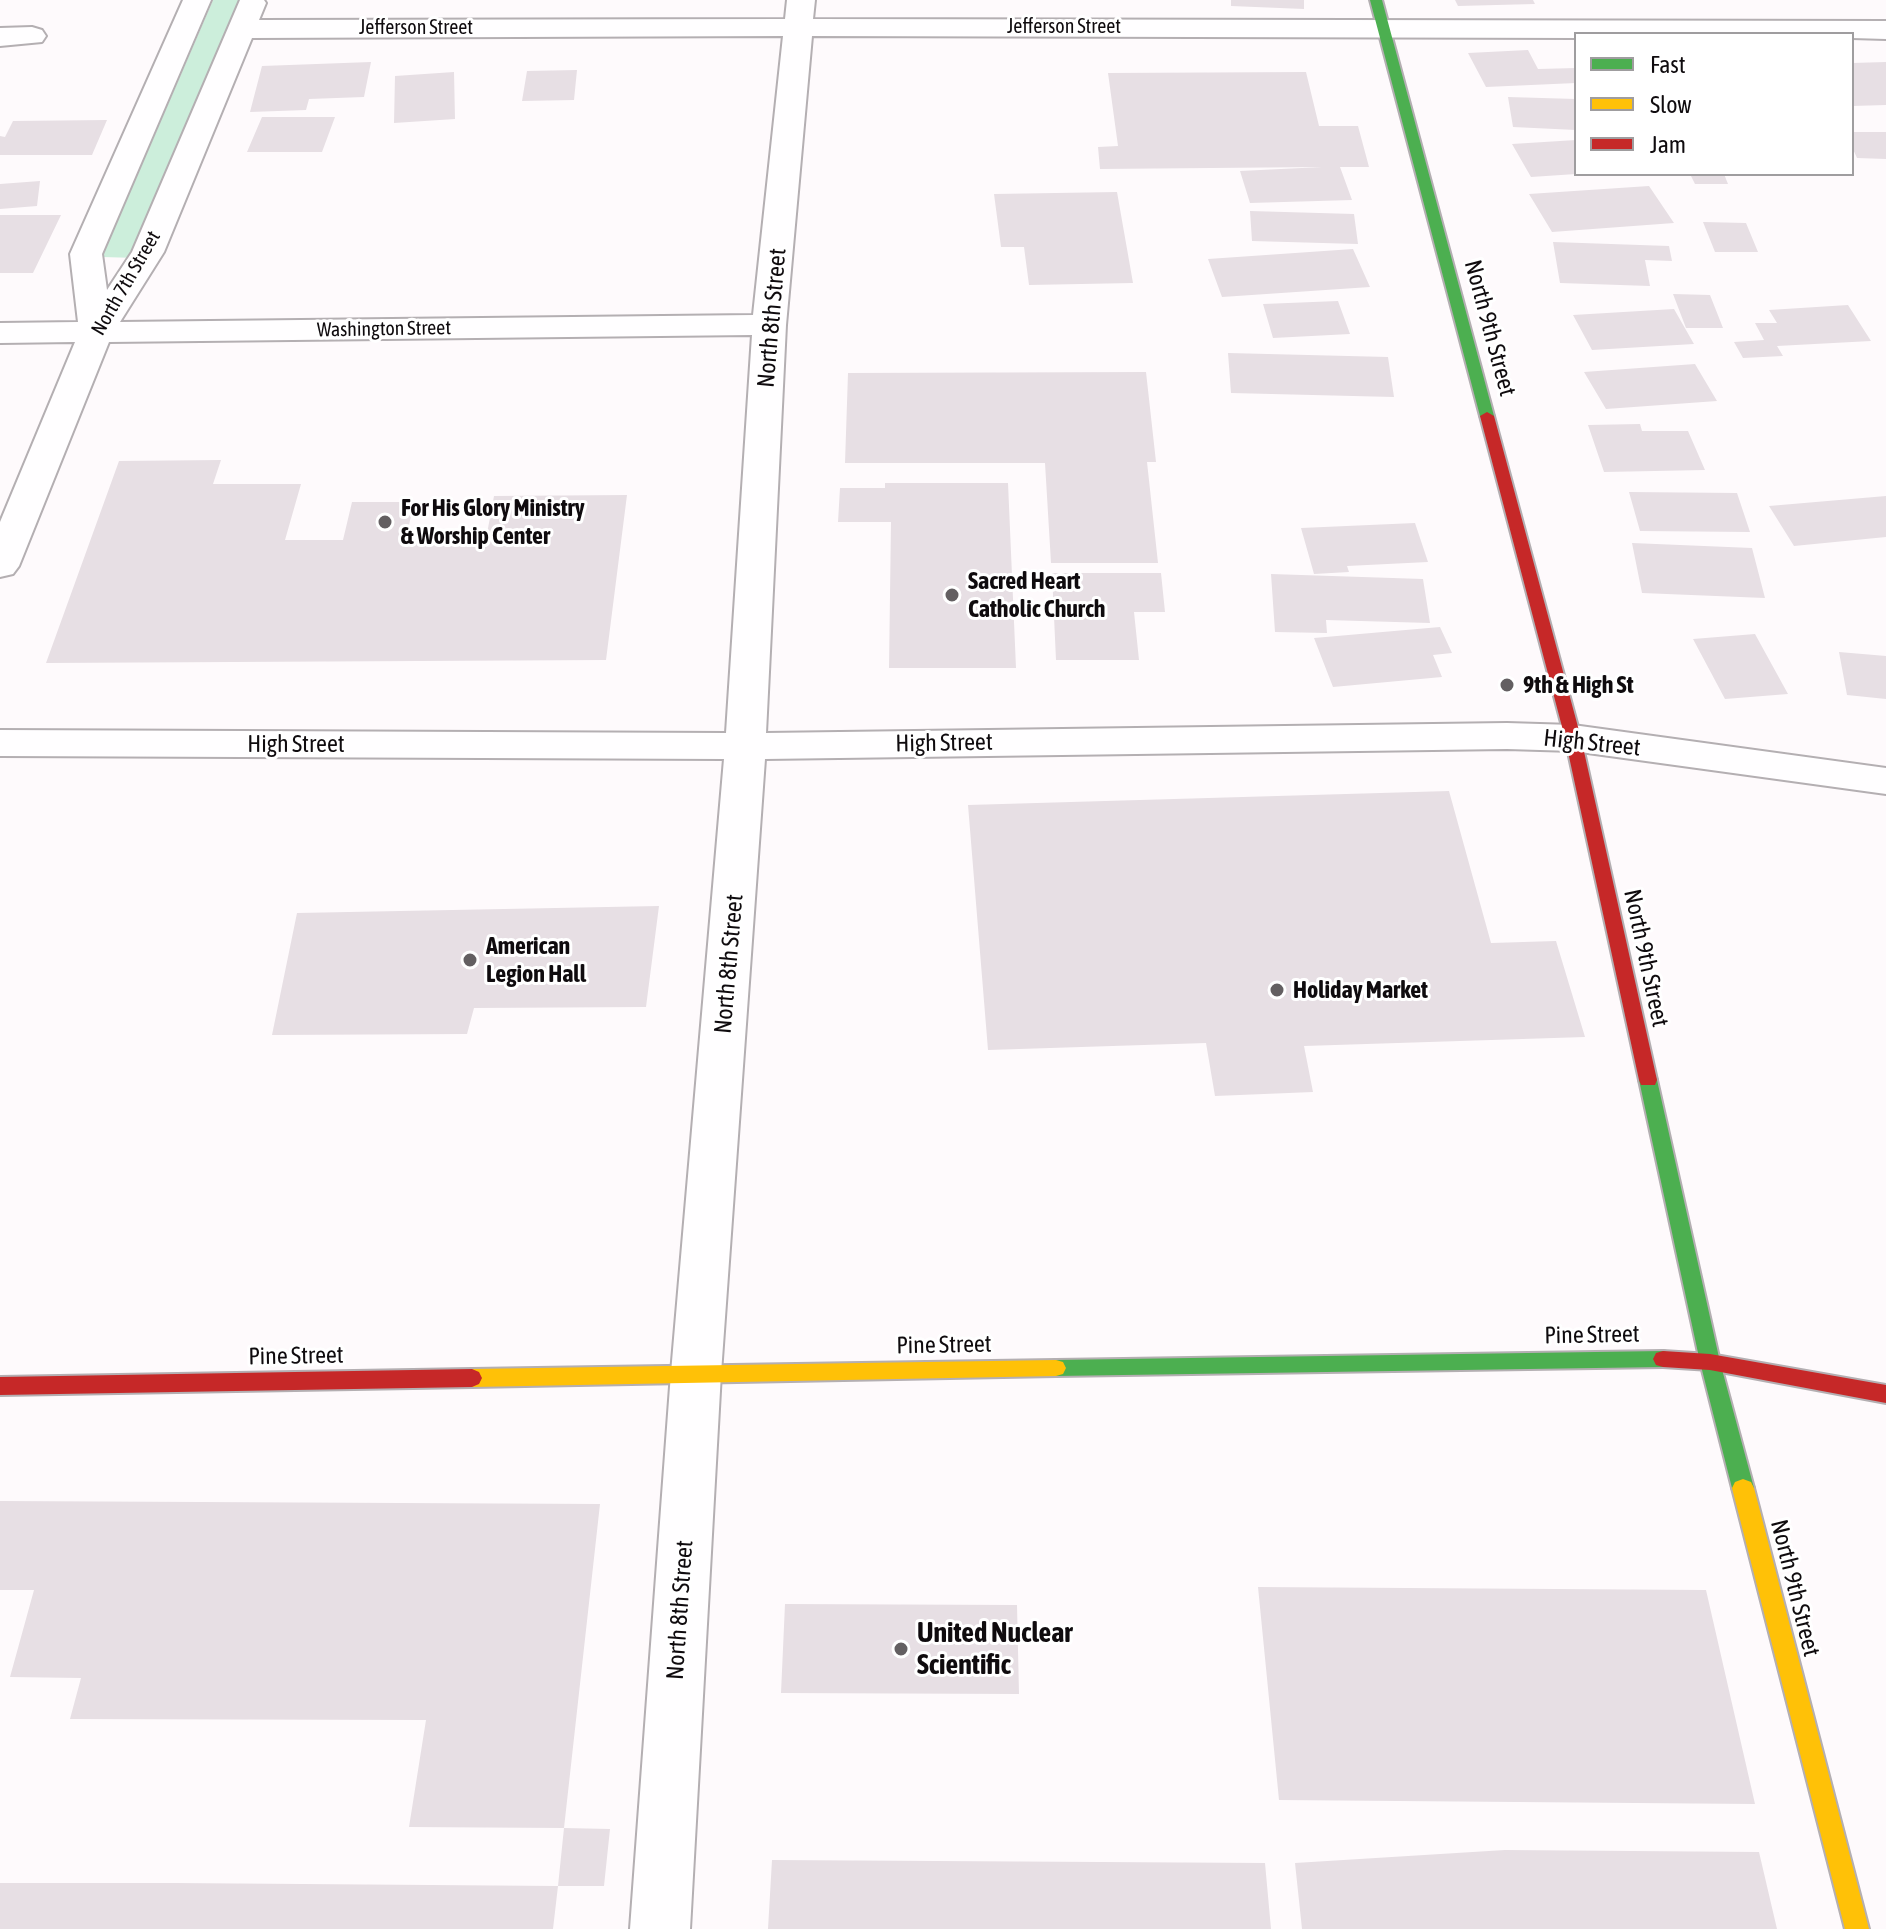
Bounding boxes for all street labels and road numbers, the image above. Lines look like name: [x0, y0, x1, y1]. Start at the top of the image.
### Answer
street label: Jefferson Street: [1007, 15, 1121, 39]
street label: Jefferson Street: [359, 16, 473, 40]
street label: North 7th Street: [86, 227, 166, 339]
street label: North 8th Street: [752, 247, 792, 389]
street label: North 9th Street: [1458, 257, 1522, 399]
street label: Washington Street: [317, 316, 451, 342]
street label: High Street: [1542, 724, 1642, 762]
street label: High Street: [895, 728, 993, 758]
street label: High Street: [247, 730, 345, 758]
street label: North 9th Street: [1617, 887, 1675, 1029]
street label: North 8th Street: [709, 893, 749, 1035]
street label: Pine Street: [1544, 1320, 1640, 1350]
street label: Pine Street: [896, 1330, 992, 1360]
street label: Pine Street: [248, 1341, 344, 1371]
street label: North 9th Street: [1764, 1517, 1826, 1659]
street label: North 8th Street: [661, 1539, 699, 1681]

